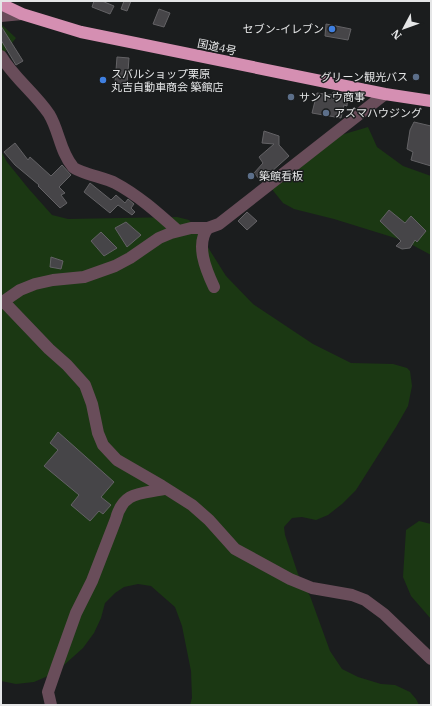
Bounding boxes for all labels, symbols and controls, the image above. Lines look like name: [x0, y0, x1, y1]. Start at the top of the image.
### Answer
north arrow: [384, 8, 424, 48]
place label: セブン-イレブン: [243, 22, 324, 36]
marker: セブン-イレブン: [327, 24, 337, 34]
text: N: [388, 26, 405, 42]
street label: 国道4号: [196, 36, 238, 58]
place label: スバルショップ栗原 丸吉自動車商会 築館店: [111, 67, 224, 94]
place label: グリーン観光バス: [321, 70, 408, 84]
marker: グリーン観光バス: [411, 72, 421, 82]
marker: スバルショップ栗原 丸吉自動車商会 築館店: [98, 75, 108, 85]
place label: サントウ商事: [299, 90, 365, 104]
marker: サントウ商事: [286, 92, 296, 102]
place label: アズマハウジング: [334, 106, 422, 120]
marker: アズマハウジング: [321, 108, 331, 118]
place label: 築館看板: [259, 169, 303, 183]
marker: 築館看板: [246, 171, 256, 181]

